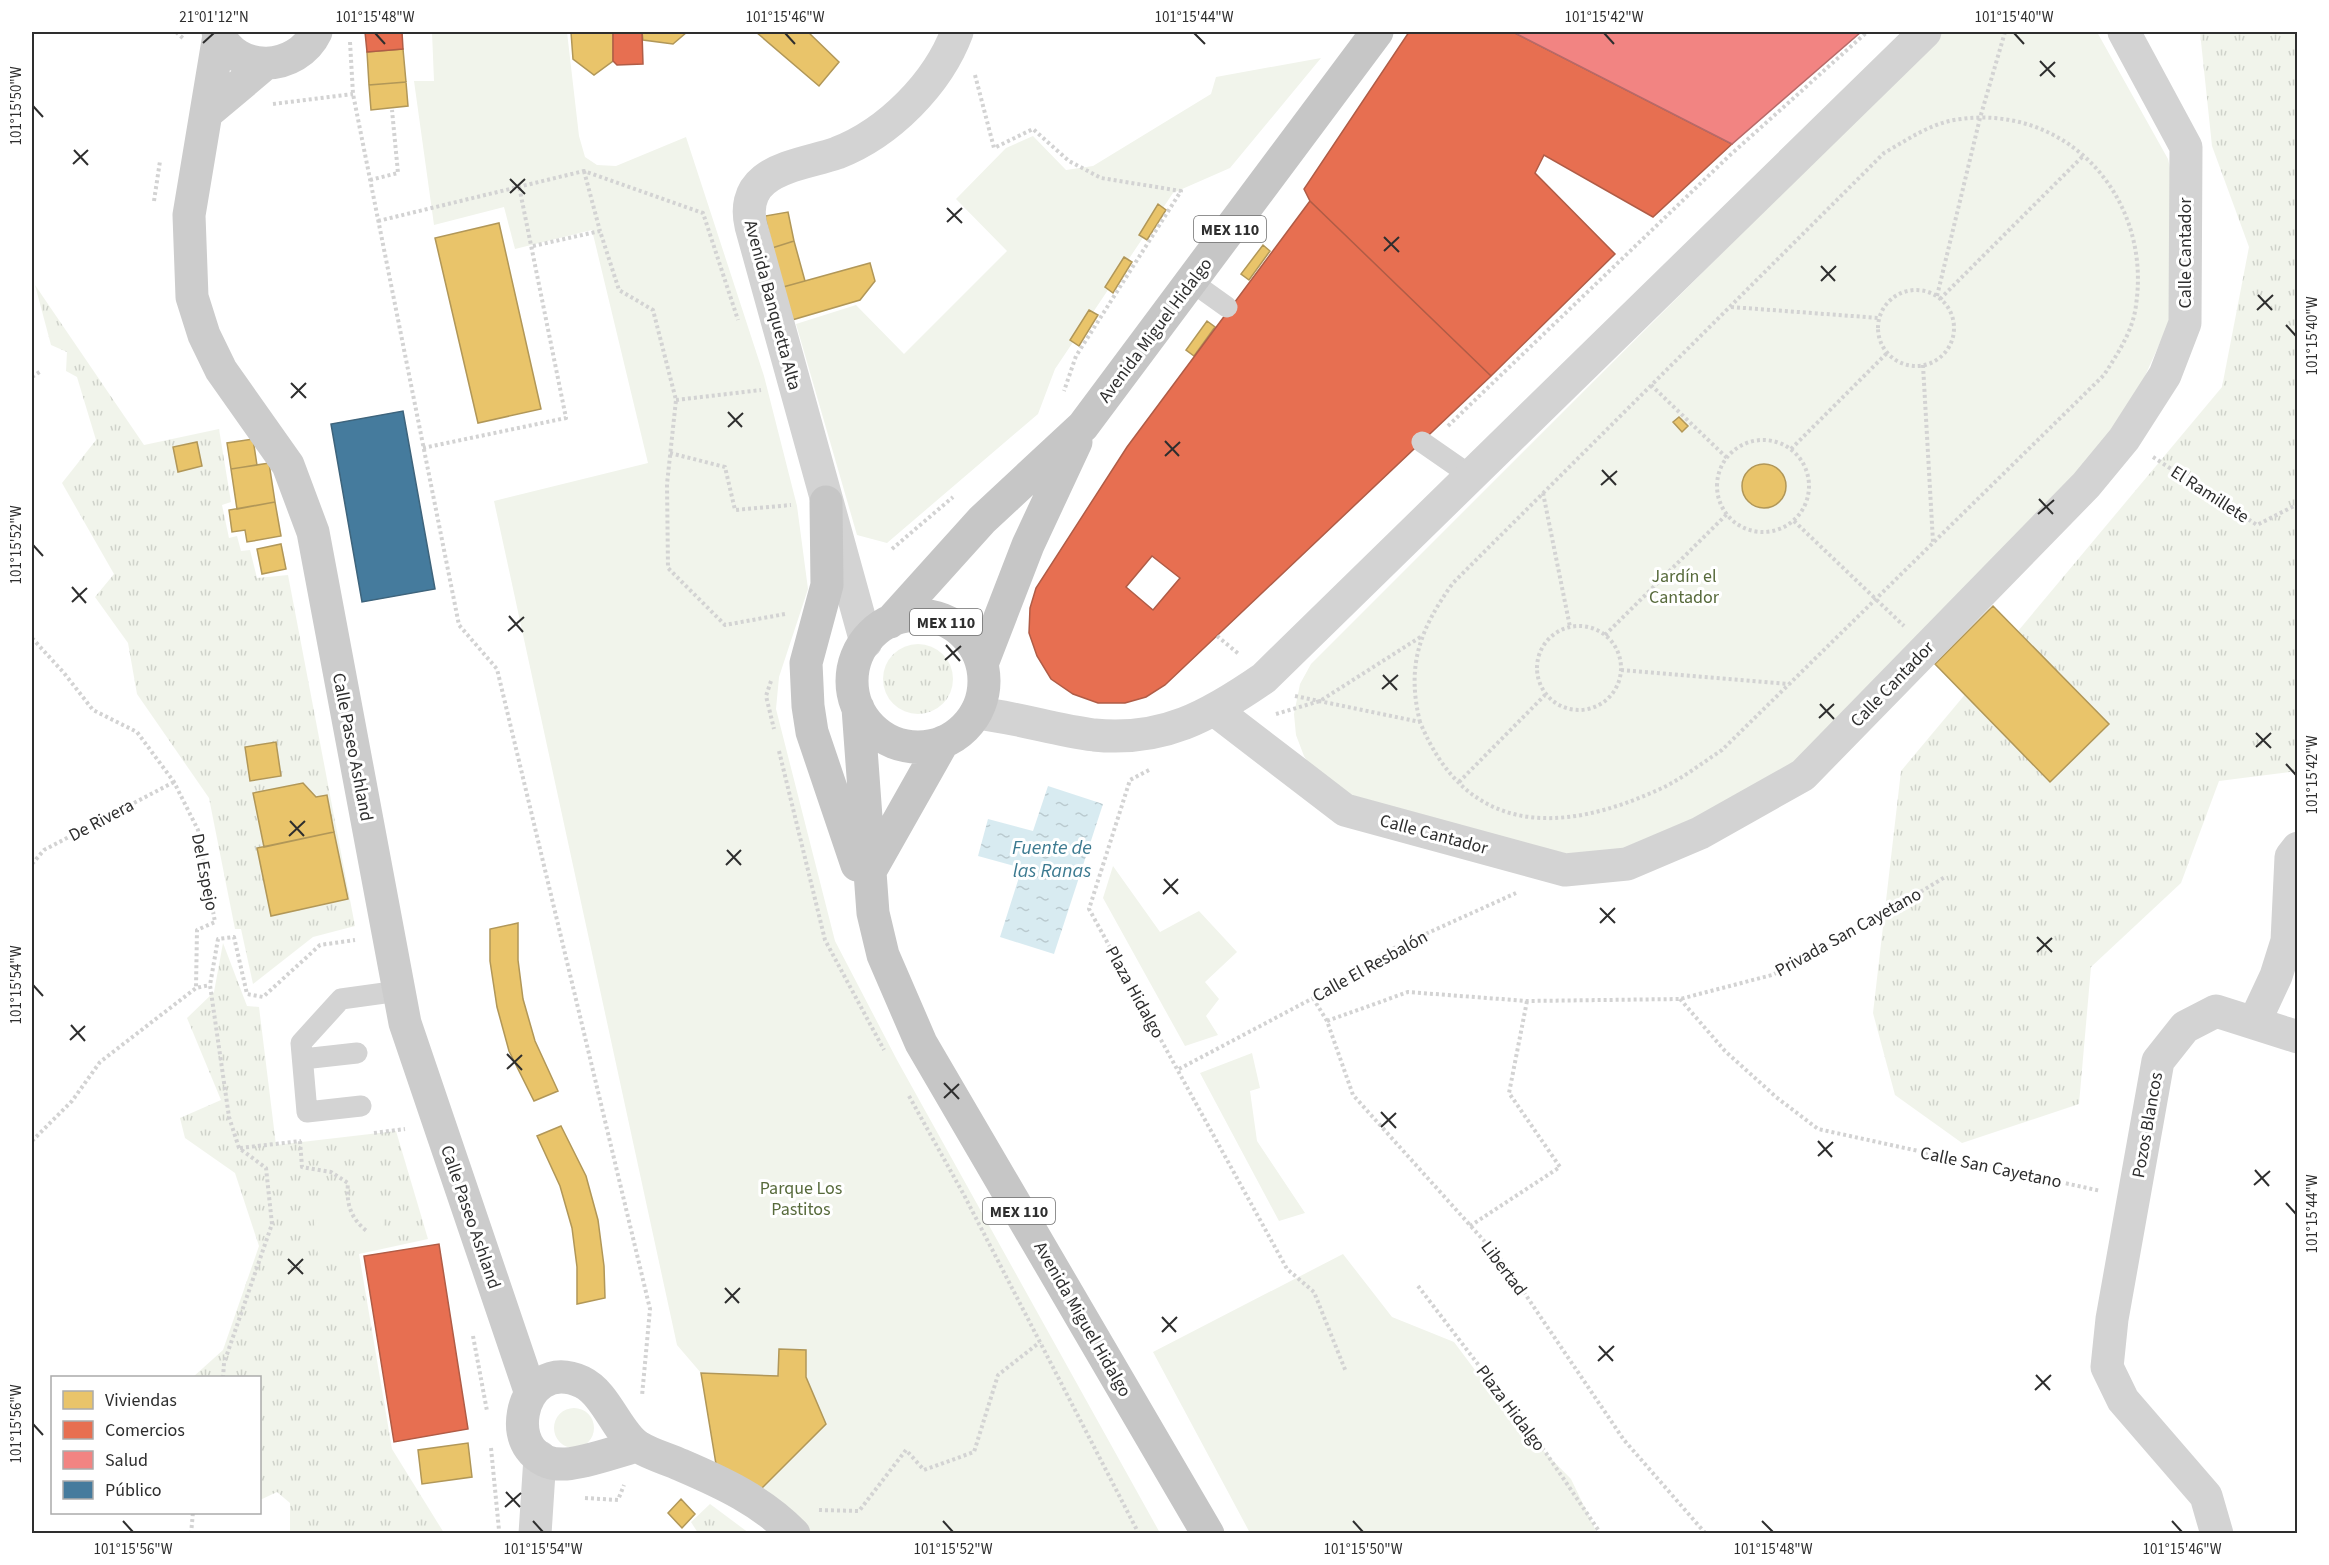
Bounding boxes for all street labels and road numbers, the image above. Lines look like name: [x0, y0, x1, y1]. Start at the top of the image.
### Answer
street label: Calle Cantador: [2173, 197, 2198, 309]
road number: MEX 110: [1194, 216, 1266, 242]
street label: Avenida Banquetta Alta: [738, 217, 807, 393]
street label: Avenida Miguel Hidalgo: [1093, 253, 1218, 408]
street label: El Ramillete: [2166, 460, 2254, 529]
road number: MEX 110: [910, 609, 982, 635]
street label: Calle Cantador: [1845, 635, 1940, 733]
street label: Calle Paseo Ashland: [326, 671, 379, 823]
street label: De Rivera: [64, 793, 138, 848]
street label: Calle Cantador: [1377, 808, 1491, 861]
street label: Del Espejo: [185, 831, 224, 913]
street label: Privada San Cayetano: [1771, 882, 1926, 983]
street label: Calle El Resbalón: [1308, 924, 1432, 1008]
street label: Plaza Hidalgo: [1099, 942, 1170, 1043]
street label: Pozos Blancos: [2126, 1070, 2169, 1180]
street label: Calle San Cayetano: [1918, 1140, 2064, 1195]
street label: Calle Paseo Ashland: [434, 1142, 507, 1292]
road number: MEX 110: [983, 1198, 1055, 1224]
street label: Libertad: [1475, 1236, 1533, 1301]
street label: Avenida Miguel Hidalgo: [1028, 1237, 1137, 1402]
street label: Plaza Hidalgo: [1470, 1360, 1551, 1457]

